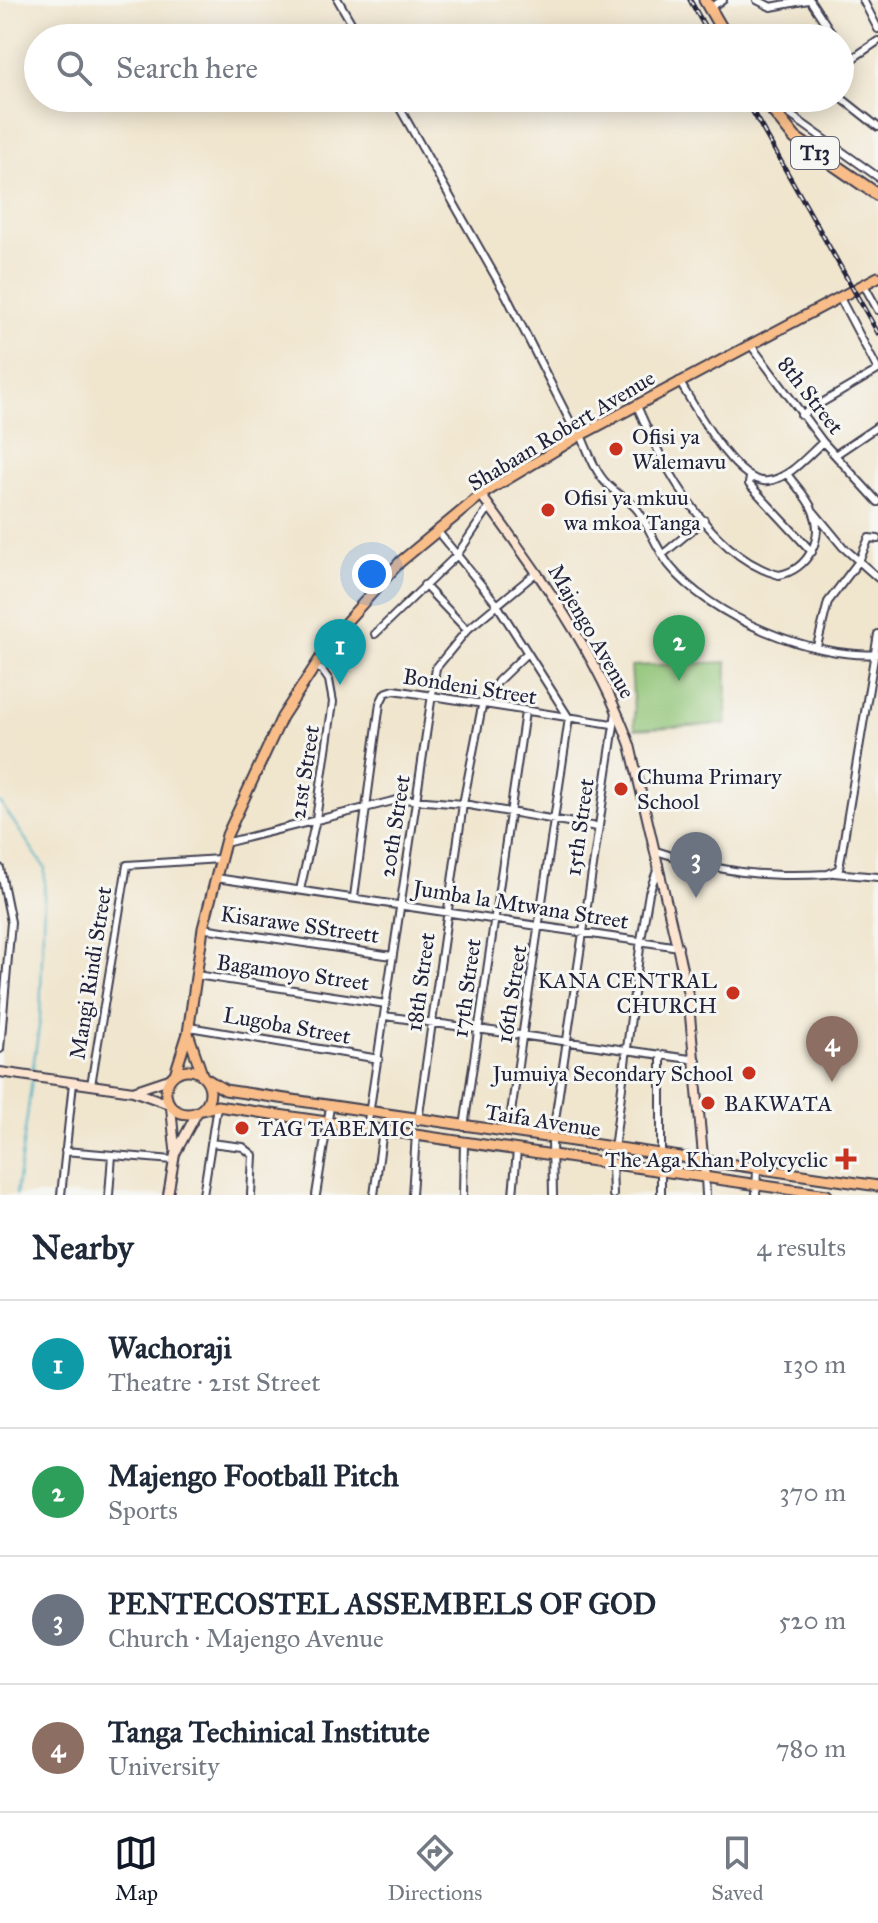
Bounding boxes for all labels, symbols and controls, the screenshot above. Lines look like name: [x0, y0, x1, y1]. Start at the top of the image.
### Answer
search box: [24, 24, 854, 112]
icon: search: [52, 46, 96, 90]
text: Search here: [116, 50, 258, 86]
road number: T13: [791, 137, 839, 169]
street label: 8th Street: [772, 351, 849, 440]
street label: Shabaan Robert Avenue: [463, 364, 660, 497]
place label: Ofisi ya Walemavu: [632, 423, 726, 475]
marker: Ofisi ya Walemavu: [607, 440, 625, 458]
place label: Ofisi ya mkuu wa mkoa Tanga: [564, 484, 701, 536]
marker: Ofisi ya mkuu wa mkoa Tanga: [539, 501, 557, 519]
your location: [352, 554, 392, 594]
street label: Majengo Avenue: [542, 559, 641, 703]
pin: 2: [653, 615, 705, 681]
pin: 1: [314, 619, 366, 685]
street label: Bondeni Street: [401, 663, 539, 710]
street label: 21st Street: [284, 723, 325, 821]
place label: Chuma Primary School: [637, 763, 782, 815]
street label: 20th Street: [373, 773, 416, 879]
street label: 15th Street: [559, 776, 600, 878]
marker: Chuma Primary School: [612, 780, 630, 798]
pin: 3: [670, 832, 722, 898]
street label: Jumba la Mtwana Street: [409, 874, 631, 935]
street label: Mangi Rindi Street: [63, 884, 118, 1062]
street label: Kisarawe SStreett: [219, 900, 381, 949]
street label: 18th Street: [400, 931, 441, 1033]
street label: 17th Street: [446, 937, 487, 1039]
street label: 16th Street: [490, 943, 533, 1045]
street label: Bagamoyo Street: [215, 948, 371, 997]
place label: KANA CENTRAL CHURCH: [537, 967, 717, 1019]
marker: KANA CENTRAL CHURCH: [724, 984, 742, 1002]
street label: Lugoba Street: [221, 1001, 353, 1050]
pin: 4: [806, 1016, 858, 1082]
place label: Jumuiya Secondary School: [491, 1060, 733, 1087]
marker: Jumuiya Secondary School: [740, 1064, 758, 1082]
place label: BAKWATA: [724, 1090, 832, 1117]
marker: BAKWATA: [699, 1094, 717, 1112]
street label: Taifa Avenue: [483, 1098, 603, 1143]
place label: TAG TABEMIC: [258, 1115, 414, 1142]
marker: TAG TABEMIC: [233, 1119, 251, 1137]
place label: The Aga Khan Polycyclic: [605, 1146, 828, 1173]
marker: The Aga Khan Polycyclic: [835, 1148, 857, 1170]
text: Nearby: [32, 1227, 134, 1268]
text: 4 results: [757, 1231, 846, 1263]
text: Wachoraji: [108, 1330, 232, 1366]
text: 1: [53, 1348, 63, 1380]
text: 130 m: [783, 1348, 846, 1380]
text: Theatre · 21st Street: [108, 1366, 320, 1398]
text: Majengo Football Pitch: [108, 1458, 399, 1494]
text: 2: [52, 1476, 64, 1508]
text: 370 m: [779, 1476, 846, 1508]
text: Sports: [108, 1494, 178, 1526]
text: PENTECOSTEL ASSEMBELS OF GOD: [108, 1586, 656, 1622]
text: 3: [53, 1604, 63, 1636]
text: 520 m: [779, 1604, 846, 1636]
text: Church · Majengo Avenue: [108, 1622, 384, 1654]
text: Tanga Techinical Institute: [108, 1714, 430, 1750]
text: 4: [51, 1732, 65, 1764]
text: 780 m: [776, 1732, 846, 1764]
text: University: [108, 1750, 219, 1782]
tab: Map: [114, 1831, 158, 1906]
tab: Directions: [387, 1831, 482, 1906]
tab: Saved: [711, 1831, 763, 1906]

